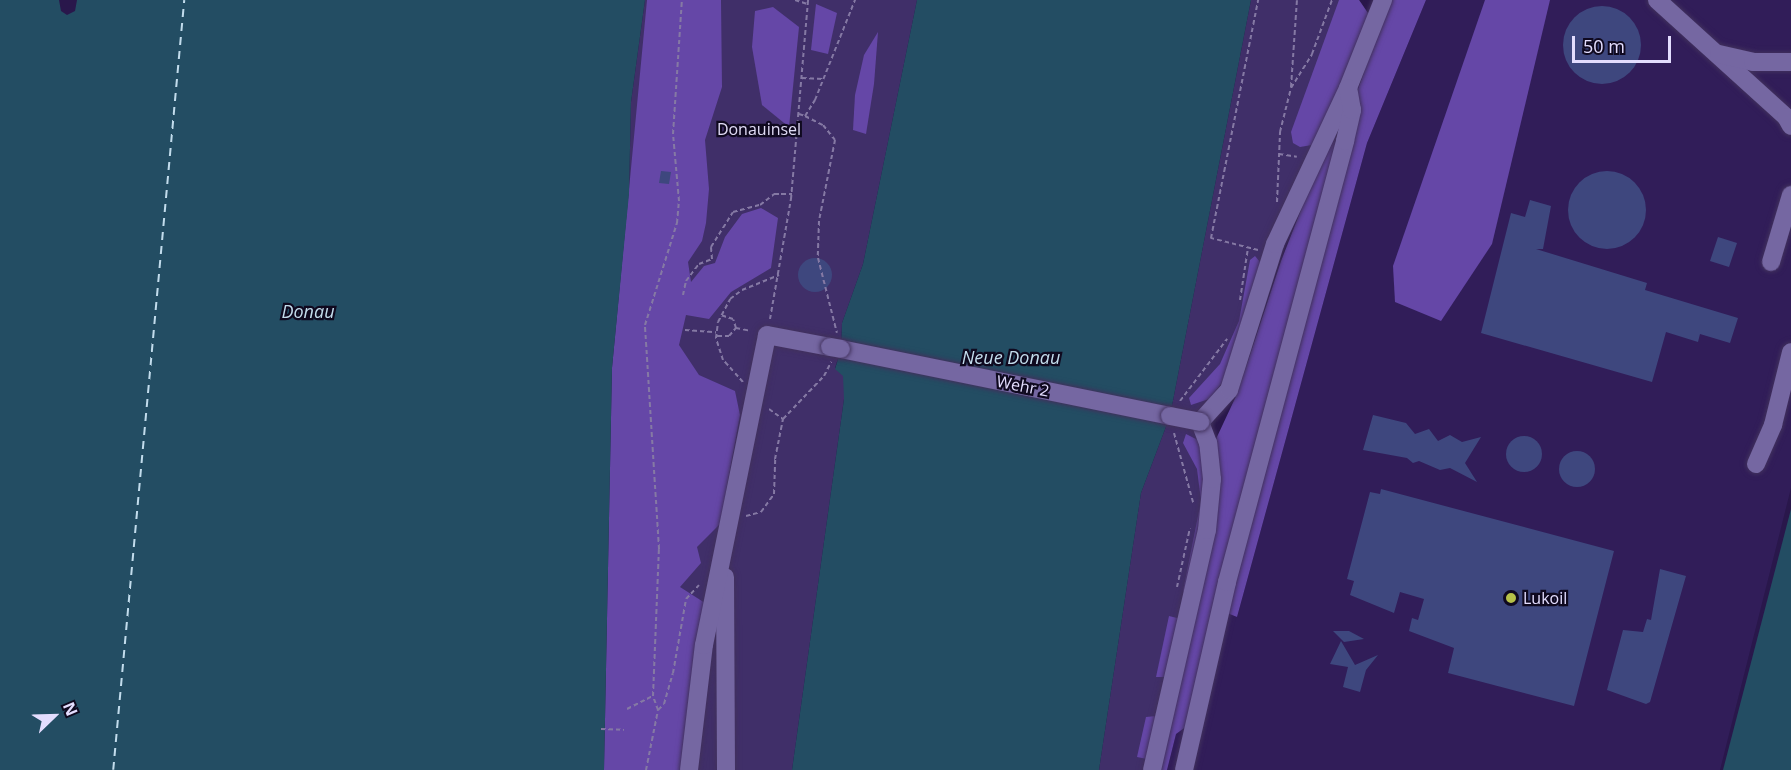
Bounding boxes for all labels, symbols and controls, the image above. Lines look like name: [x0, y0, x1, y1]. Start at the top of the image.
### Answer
scale bar: [1575, 24, 1674, 62]
text: 50 m: [1583, 34, 1625, 58]
park label: Donauinsel: [717, 119, 801, 139]
water label: Donau: [281, 300, 335, 322]
water label: Neue Donau: [962, 346, 1060, 368]
street label: Wehr 2: [995, 371, 1051, 401]
place label: Lukoil: [1523, 588, 1567, 608]
marker: Lukoil: [1504, 591, 1518, 605]
north arrow: [24, 686, 84, 746]
text: N: [58, 699, 83, 719]

